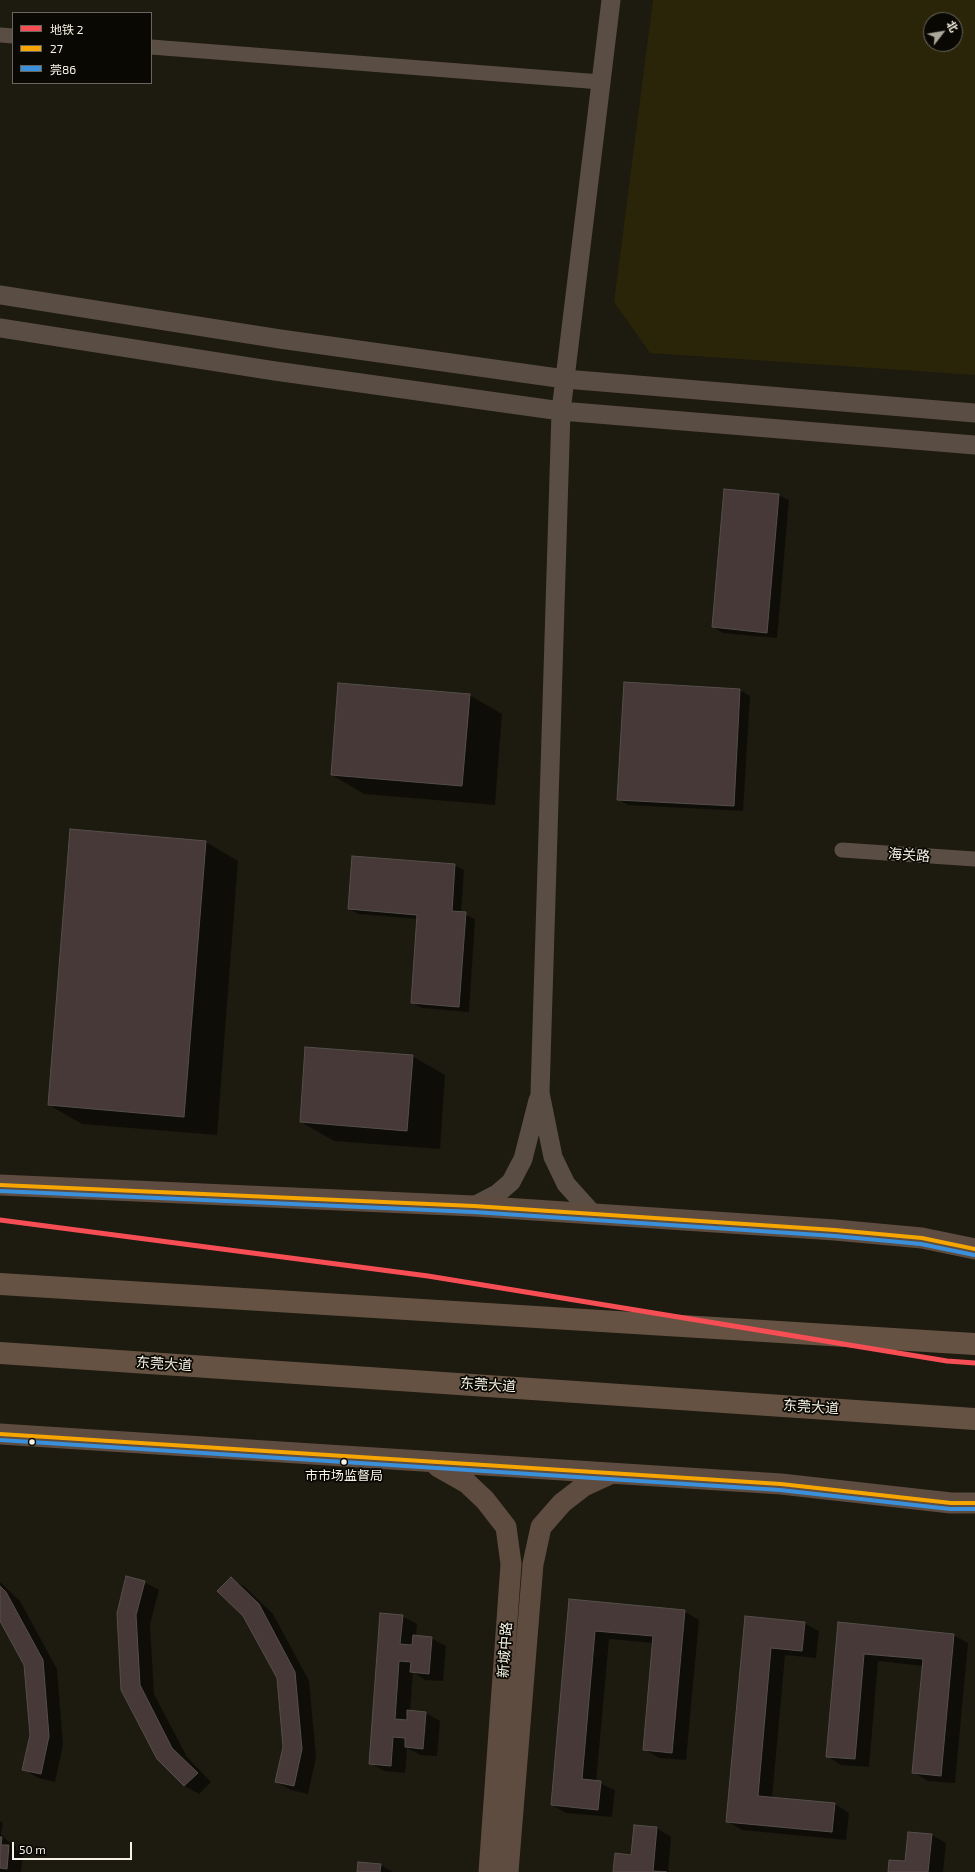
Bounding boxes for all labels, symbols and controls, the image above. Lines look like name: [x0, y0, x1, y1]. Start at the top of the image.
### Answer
legend: [12, 12, 152, 84]
north arrow: [923, 12, 963, 52]
text: 北: [944, 18, 961, 34]
text: 地铁 2: [50, 22, 83, 36]
text: 27: [50, 41, 63, 55]
text: 莞86: [50, 62, 76, 76]
street label: 海关路: [887, 845, 931, 865]
street label: 东莞大道: [135, 1354, 193, 1374]
street label: 东莞大道: [459, 1375, 517, 1395]
street label: 东莞大道: [782, 1397, 840, 1417]
unlabelled marker: [27, 1437, 37, 1447]
marker: 市市场监督局: [339, 1457, 349, 1467]
place label: 市市场监督局: [305, 1468, 383, 1484]
street label: 新城中路: [495, 1621, 515, 1679]
scale bar: [14, 1834, 134, 1860]
text: 50 m: [19, 1842, 46, 1856]

